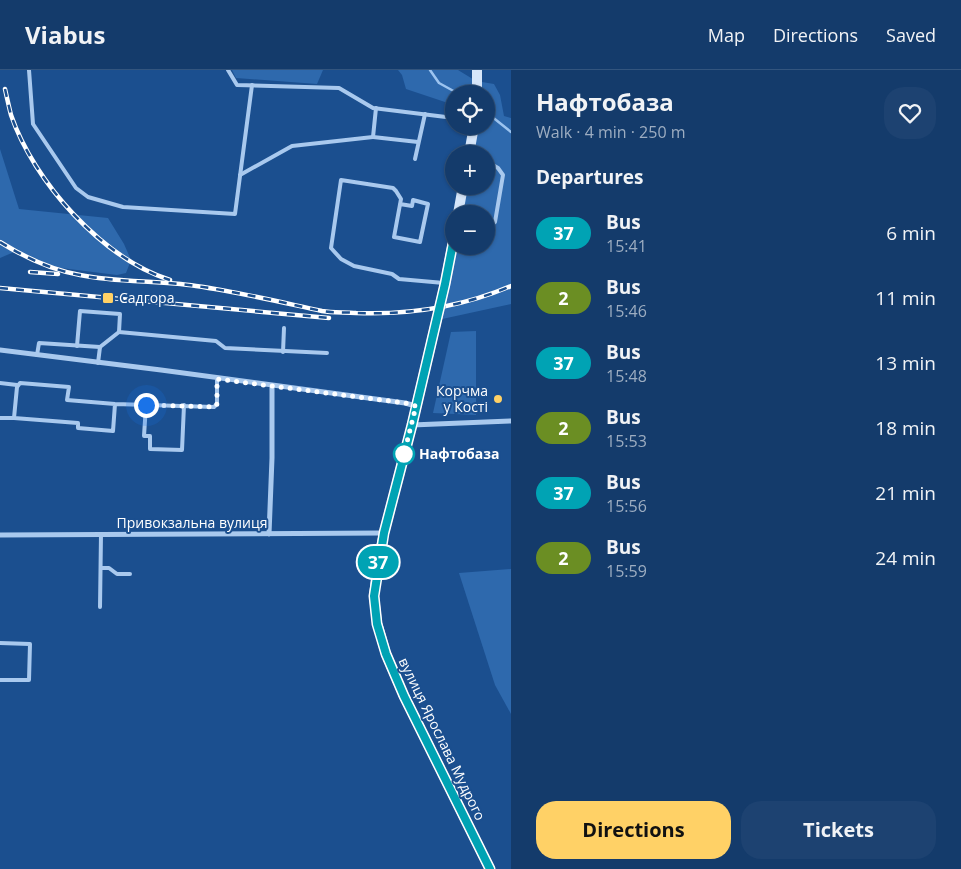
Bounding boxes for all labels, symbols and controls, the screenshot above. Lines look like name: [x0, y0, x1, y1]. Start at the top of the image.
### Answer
text: Viabus: [25, 18, 105, 51]
text: Map: [708, 23, 745, 47]
text: Directions: [773, 23, 858, 47]
text: Saved: [886, 23, 936, 47]
map controls: [445, 85, 495, 255]
button: locate: [445, 85, 495, 135]
text: Нафтобаза: [536, 85, 674, 118]
button: heart: [884, 87, 936, 139]
text: Walk · 4 min · 250 m: [536, 121, 686, 143]
button: +: [445, 145, 495, 195]
text: Departures: [536, 164, 643, 190]
button: −: [445, 205, 495, 255]
text: Bus: [606, 209, 641, 235]
text: 6 min: [886, 220, 936, 246]
text: 37: [553, 221, 574, 245]
text: 15:41: [606, 235, 647, 257]
text: Bus: [606, 274, 641, 300]
text: 11 min: [875, 285, 936, 311]
text: 2: [558, 286, 569, 310]
place label: Садгора: [119, 288, 174, 307]
marker: Садгора: [101, 291, 115, 305]
text: 15:46: [606, 300, 647, 322]
text: Bus: [606, 339, 641, 365]
text: 13 min: [875, 350, 936, 376]
text: 37: [553, 351, 574, 375]
text: 15:48: [606, 365, 647, 387]
place label: Корчма у Кості: [436, 381, 488, 416]
your location: [134, 393, 159, 418]
marker: Корчма у Кості: [492, 393, 504, 405]
text: Bus: [606, 404, 641, 430]
text: 18 min: [875, 415, 936, 441]
text: 2: [558, 416, 569, 440]
text: 15:53: [606, 430, 647, 452]
marker: Нафтобаза: [393, 443, 415, 465]
place label: Нафтобаза: [419, 444, 499, 463]
text: Bus: [606, 469, 641, 495]
text: 21 min: [875, 480, 936, 506]
text: 37: [553, 481, 574, 505]
text: 15:56: [606, 495, 647, 517]
street label: Привокзальна вулиця: [117, 513, 267, 532]
text: Bus: [606, 534, 641, 560]
text: 24 min: [875, 545, 936, 571]
line badge: 37: [356, 546, 400, 578]
text: 2: [558, 546, 569, 570]
text: 37: [368, 550, 388, 574]
text: 15:59: [606, 560, 647, 582]
street label: вулиця Ярослава Мудрого: [395, 654, 490, 823]
button: Directions: [536, 801, 731, 859]
button: Tickets: [741, 801, 936, 859]

